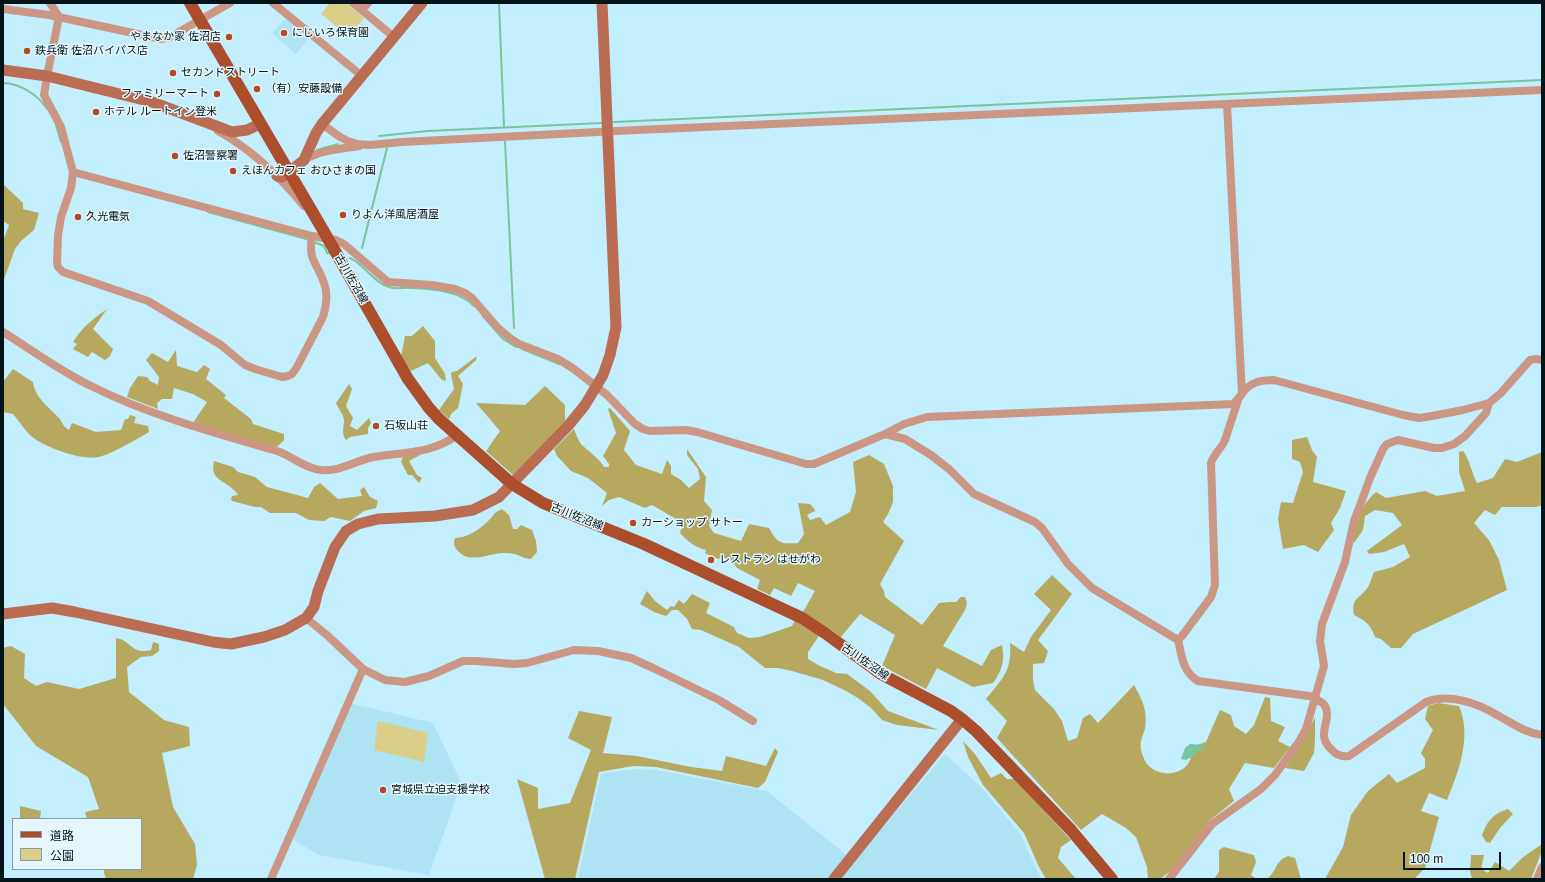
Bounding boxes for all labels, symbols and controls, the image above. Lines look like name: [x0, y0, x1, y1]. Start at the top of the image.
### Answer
place label: にじいろ保育園: [292, 26, 369, 40]
marker: にじいろ保育園: [279, 28, 289, 38]
place label: やまなか家 佐沼店: [130, 30, 221, 44]
marker: やまなか家 佐沼店: [224, 32, 234, 42]
place label: 鉄兵衛 佐沼バイパス店: [35, 44, 148, 58]
marker: 鉄兵衛 佐沼バイパス店: [22, 46, 32, 56]
place label: セカンドストリート: [181, 66, 280, 80]
marker: セカンドストリート: [168, 68, 178, 78]
place label: （有）安藤設備: [265, 82, 342, 96]
marker: （有）安藤設備: [252, 84, 262, 94]
place label: ファミリーマート: [121, 87, 209, 101]
marker: ファミリーマート: [212, 89, 222, 99]
place label: ホテル ルートイン登米: [104, 105, 217, 119]
marker: ホテル ルートイン登米: [91, 107, 101, 117]
place label: 佐沼警察署: [183, 149, 238, 163]
marker: 佐沼警察署: [170, 151, 180, 161]
place label: えほんカフェ おひさまの国: [241, 164, 376, 178]
marker: えほんカフェ おひさまの国: [228, 166, 238, 176]
place label: りよん洋風居酒屋: [351, 208, 439, 222]
place label: 久光電気: [86, 210, 130, 224]
marker: りよん洋風居酒屋: [338, 210, 348, 220]
marker: 久光電気: [73, 212, 83, 222]
street label: 古川佐沼線: [332, 252, 370, 306]
place label: 石坂山荘: [384, 419, 428, 433]
marker: 石坂山荘: [371, 421, 381, 431]
street label: 古川佐沼線: [549, 501, 605, 533]
place label: カーショップ サトー: [641, 516, 743, 530]
marker: カーショップ サトー: [628, 518, 638, 528]
place label: レストラン はせがわ: [719, 553, 821, 567]
marker: レストラン はせがわ: [706, 555, 716, 565]
street label: 古川佐沼線: [839, 641, 891, 683]
place label: 宮城県立迫支援学校: [391, 783, 490, 797]
marker: 宮城県立迫支援学校: [378, 785, 388, 795]
legend: [12, 818, 142, 870]
text: 道路: [50, 829, 74, 843]
scale bar: [1405, 844, 1503, 870]
text: 公園: [50, 849, 74, 863]
text: 100 m: [1410, 852, 1443, 866]

